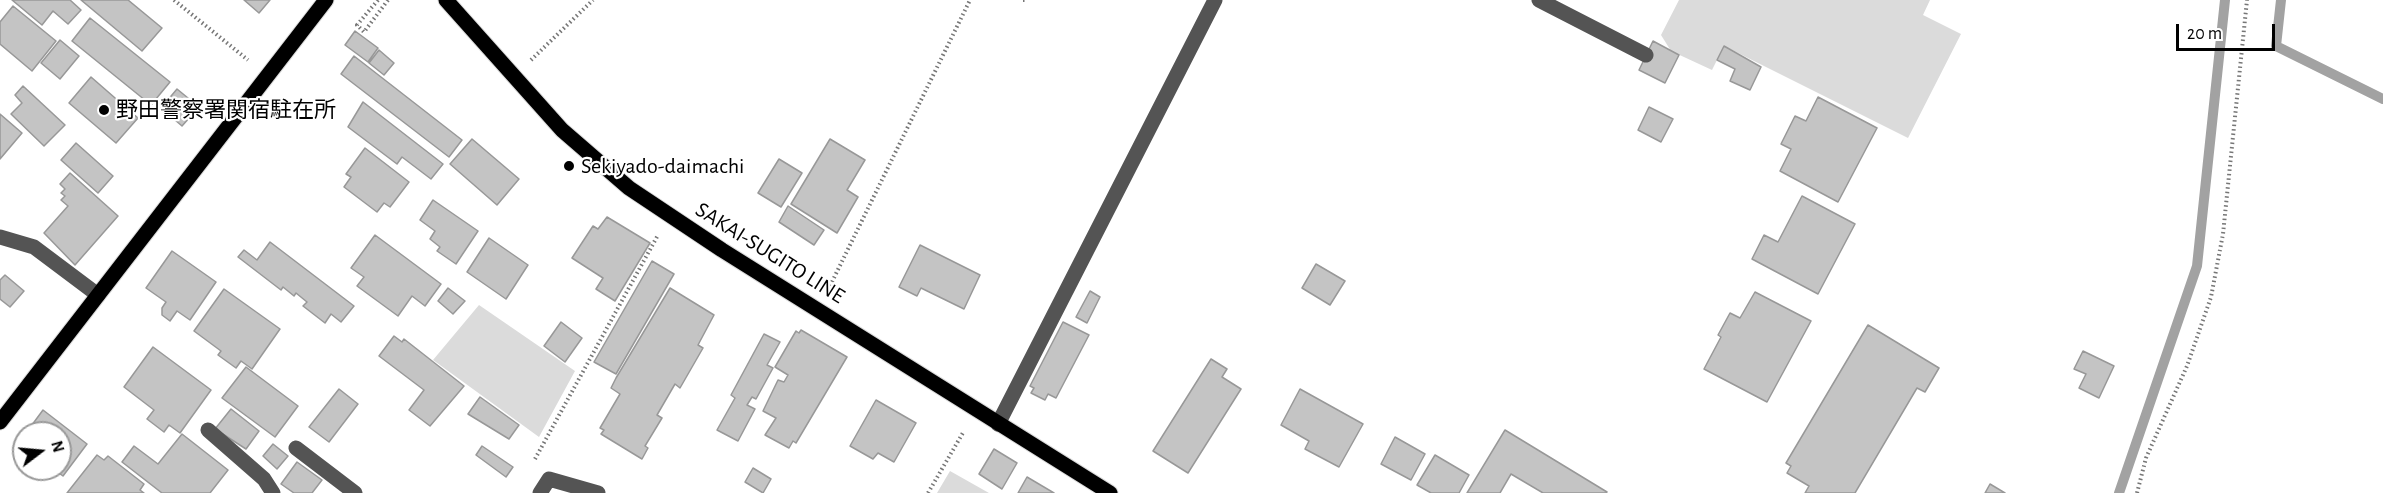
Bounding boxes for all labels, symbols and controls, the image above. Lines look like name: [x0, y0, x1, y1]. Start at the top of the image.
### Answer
scale bar: [2179, 12, 2278, 50]
text: 20 m: [2187, 25, 2222, 43]
place label: 野田警察署関宿駐在所: [116, 97, 336, 123]
marker: 野田警察署関宿駐在所: [97, 103, 111, 117]
place label: Sekiyado-daimachi: [581, 153, 744, 179]
marker: Sekiyado-daimachi: [562, 159, 576, 173]
street label: SAKAI-SUGITO LINE: [691, 197, 849, 309]
north arrow: [12, 421, 72, 481]
text: N: [48, 439, 67, 454]

